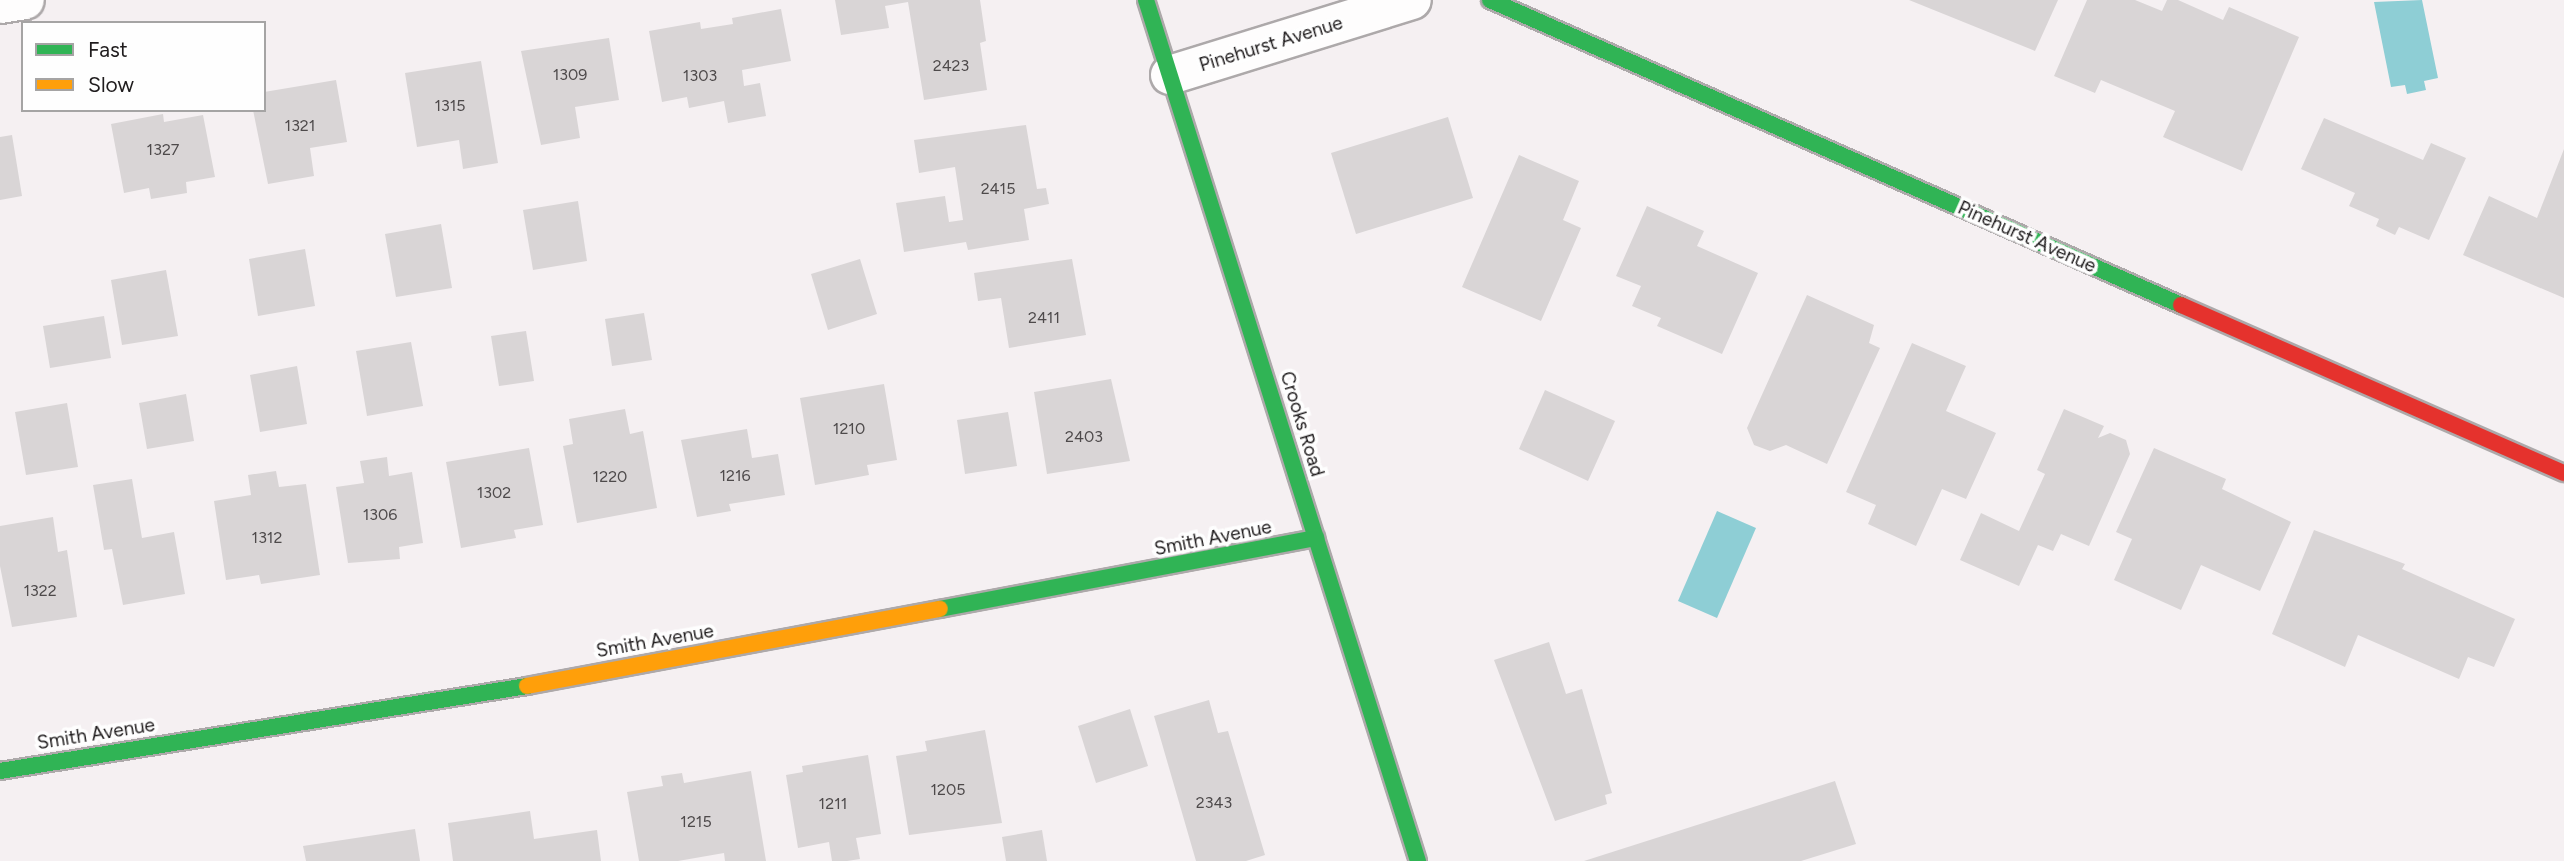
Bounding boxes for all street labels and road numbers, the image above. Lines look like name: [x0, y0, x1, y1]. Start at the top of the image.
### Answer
street label: Pinehurst Avenue: [1196, 11, 1346, 77]
street label: Pinehurst Avenue: [1954, 196, 2100, 278]
street label: Crooks Road: [1275, 369, 1329, 479]
street label: Smith Avenue: [1152, 515, 1274, 561]
street label: Smith Avenue: [594, 619, 716, 663]
street label: Smith Avenue: [35, 713, 157, 755]

